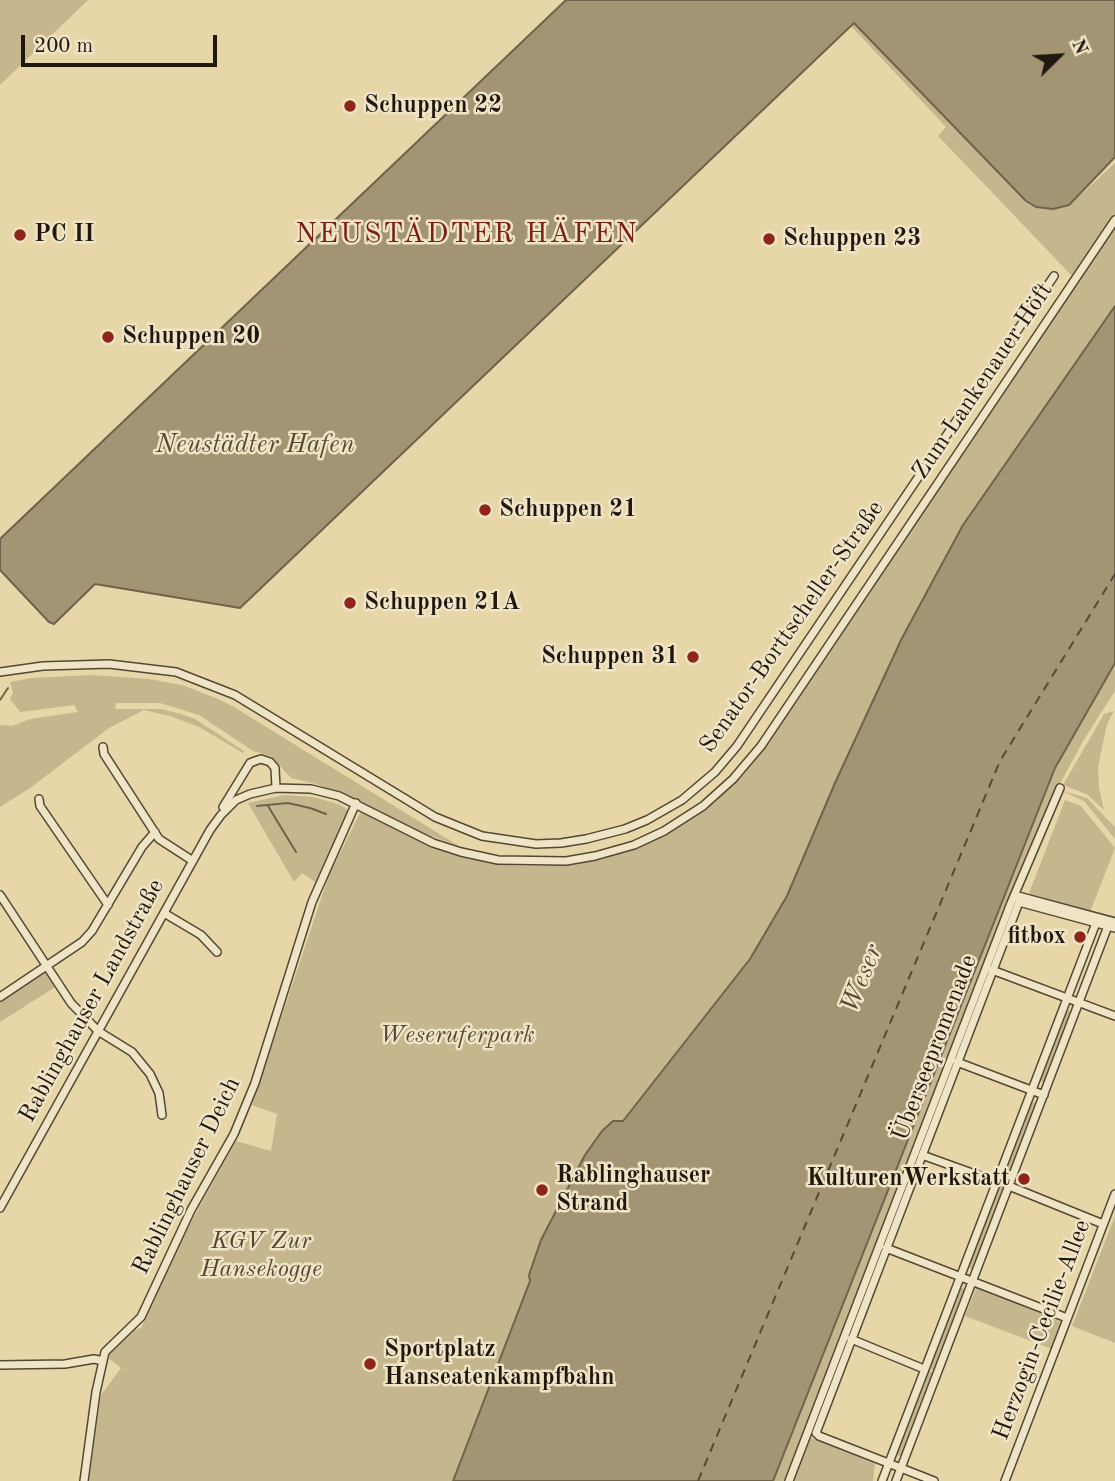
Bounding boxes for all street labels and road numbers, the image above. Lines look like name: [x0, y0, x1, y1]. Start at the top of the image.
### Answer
street label: Zum Lankenauer Höft: [906, 277, 1060, 485]
street label: Senator-Borttscheller-Straße: [694, 495, 890, 759]
street label: Rablinghauser Landstraße: [13, 874, 171, 1128]
street label: Überseepromenade: [886, 951, 984, 1145]
street label: Rablinghauser Deich: [127, 1073, 247, 1279]
street label: Herzogin-Cecilie-Allee: [987, 1216, 1097, 1444]

